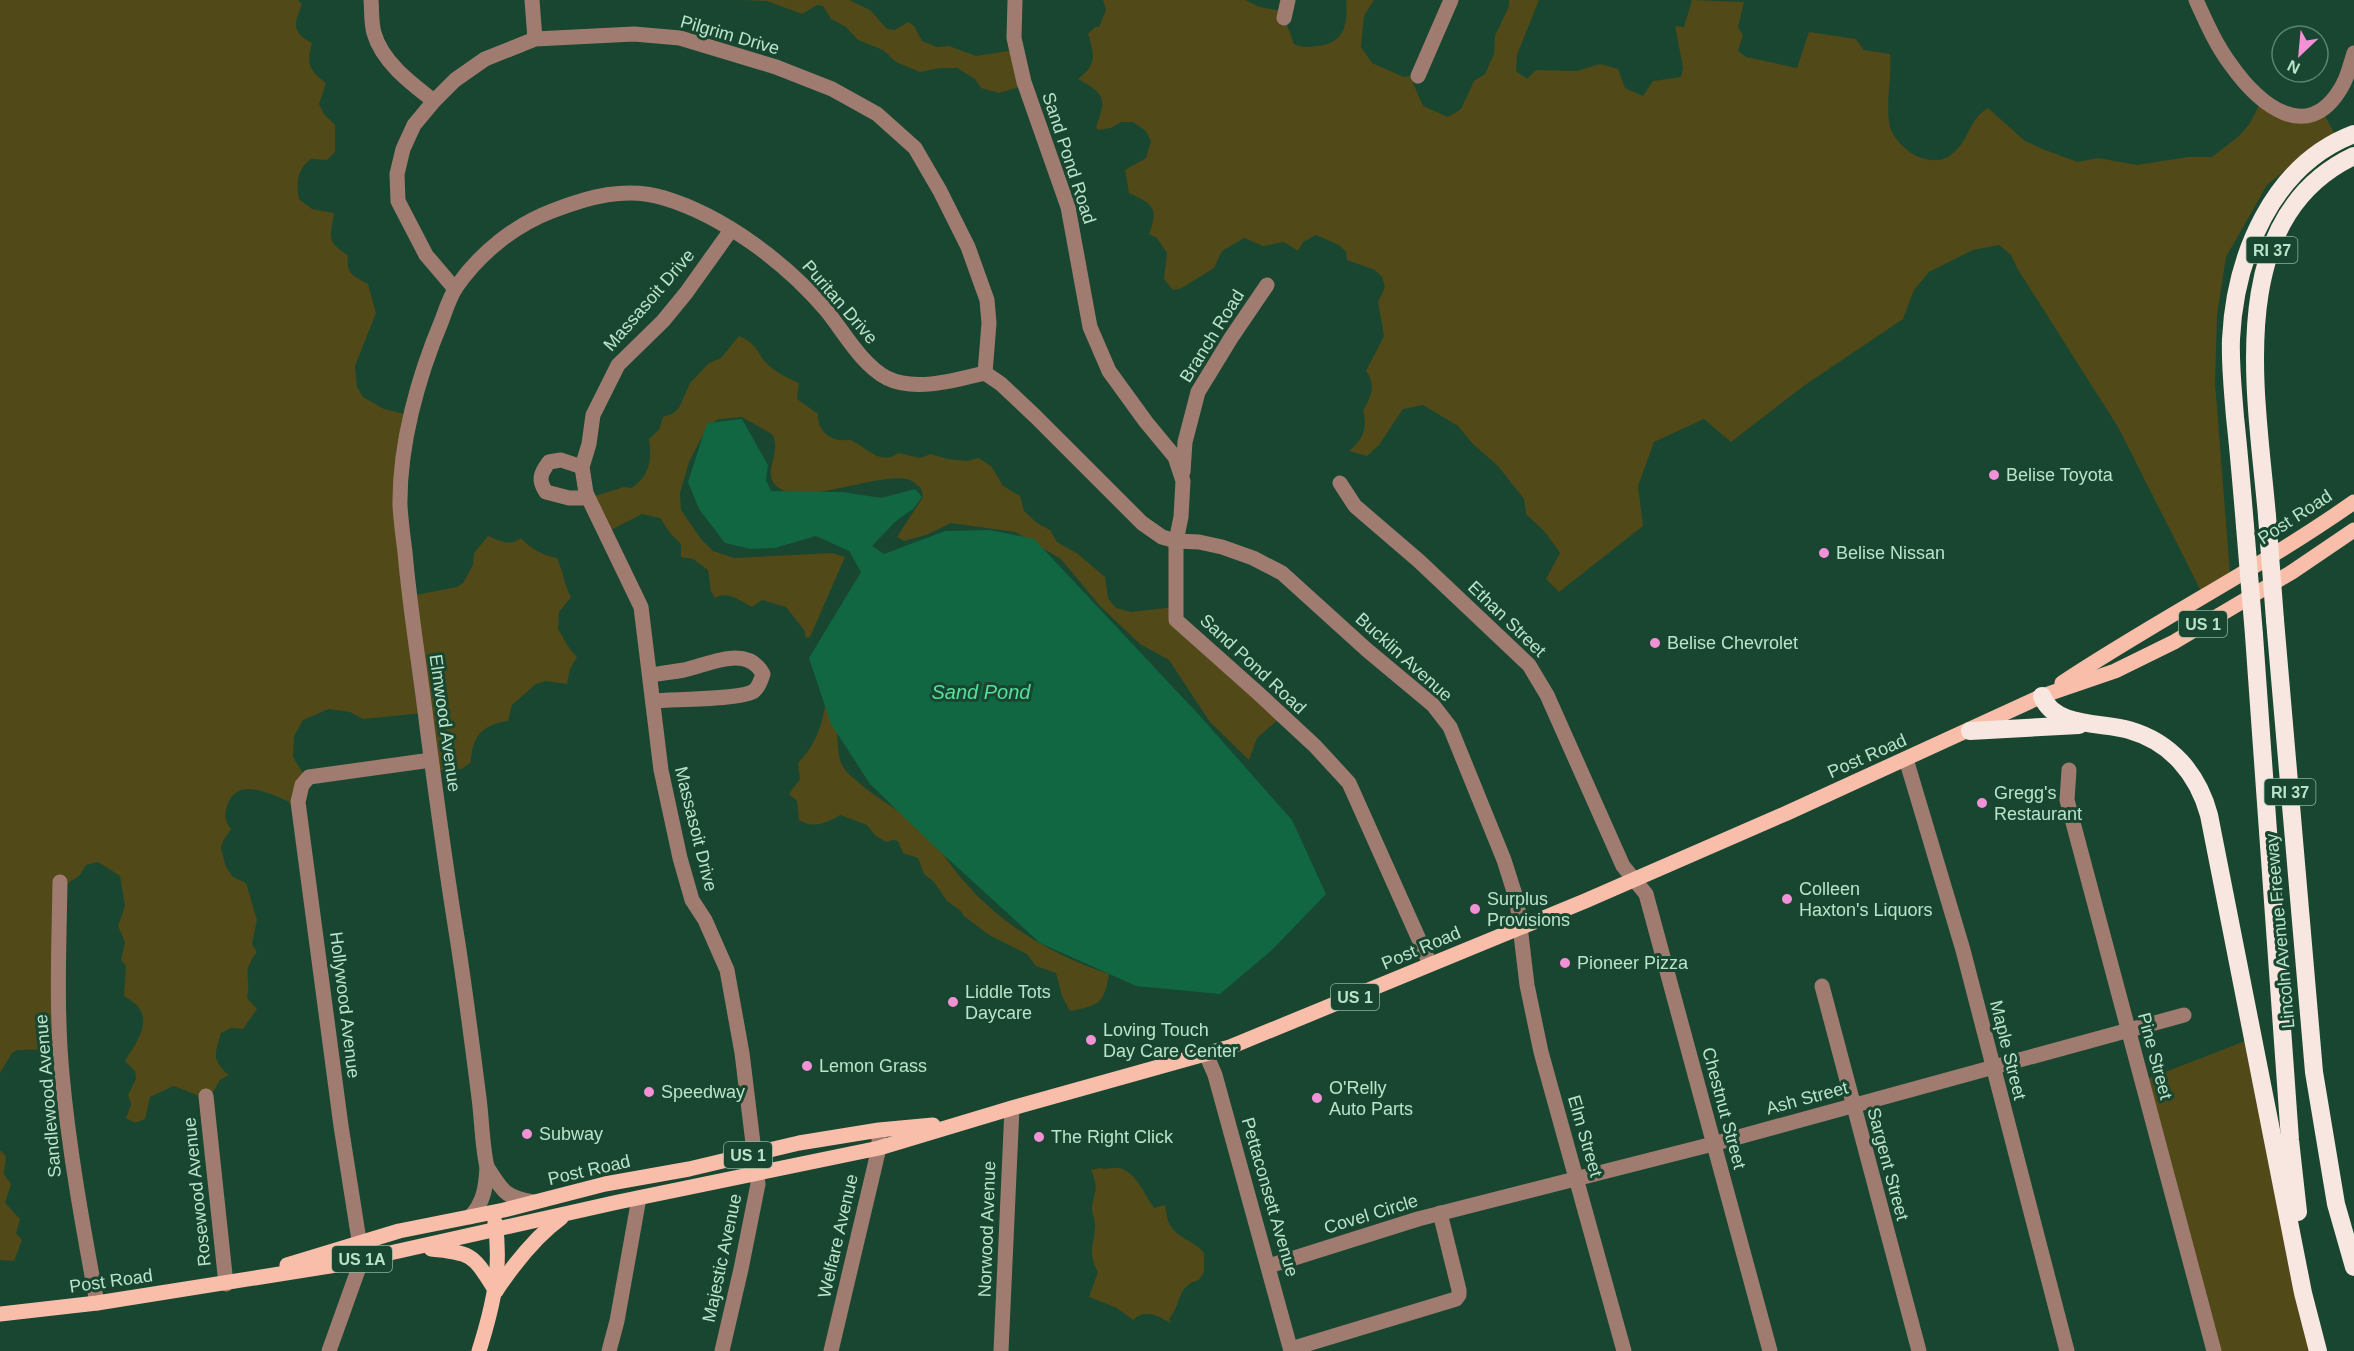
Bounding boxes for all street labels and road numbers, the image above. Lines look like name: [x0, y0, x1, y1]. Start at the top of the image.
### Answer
street label: Pilgrim Drive: [678, 11, 782, 59]
street label: Sand Pond Road: [1038, 90, 1100, 226]
road number: RI 37: [2246, 237, 2298, 263]
street label: Massasoit Drive: [599, 245, 699, 355]
street label: Puritan Drive: [798, 256, 882, 348]
street label: Branch Road: [1176, 286, 1248, 386]
street label: Post Road: [2254, 486, 2336, 548]
street label: Ethan Street: [1464, 577, 1550, 661]
street label: Bucklin Avenue: [1352, 608, 1456, 706]
street label: Sand Pond Road: [1196, 610, 1310, 718]
road number: US 1: [2179, 611, 2227, 637]
street label: Elmwood Avenue: [425, 653, 465, 793]
street label: Post Road: [1825, 730, 1909, 782]
street label: Massasoit Drive: [671, 764, 721, 894]
road number: RI 37: [2264, 779, 2316, 805]
street label: Lincoln Avenue Freeway: [2262, 833, 2298, 1029]
street label: Post Road: [1378, 922, 1464, 974]
street label: Hollywood Avenue: [326, 930, 364, 1080]
road number: US 1: [1331, 984, 1379, 1010]
street label: Maple Street: [1986, 998, 2030, 1102]
street label: Pine Street: [2134, 1010, 2176, 1102]
street label: Sandlewood Avenue: [31, 1014, 65, 1178]
street label: Chestnut Street: [1698, 1045, 1750, 1171]
street label: Ash Street: [1764, 1077, 1850, 1119]
street label: Elm Street: [1564, 1093, 1606, 1179]
street label: Sargent Street: [1863, 1105, 1913, 1223]
street label: Pettaconsett Avenue: [1238, 1115, 1302, 1279]
street label: Rosewood Avenue: [179, 1116, 215, 1268]
road number: US 1: [724, 1142, 772, 1168]
street label: Post Road: [546, 1151, 632, 1189]
street label: Norwood Avenue: [975, 1160, 999, 1298]
street label: Welfare Avenue: [814, 1172, 862, 1300]
street label: Covel Circle: [1322, 1190, 1420, 1238]
street label: Majestic Avenue: [699, 1192, 745, 1324]
road number: US 1A: [332, 1246, 392, 1272]
street label: Post Road: [68, 1265, 154, 1297]

